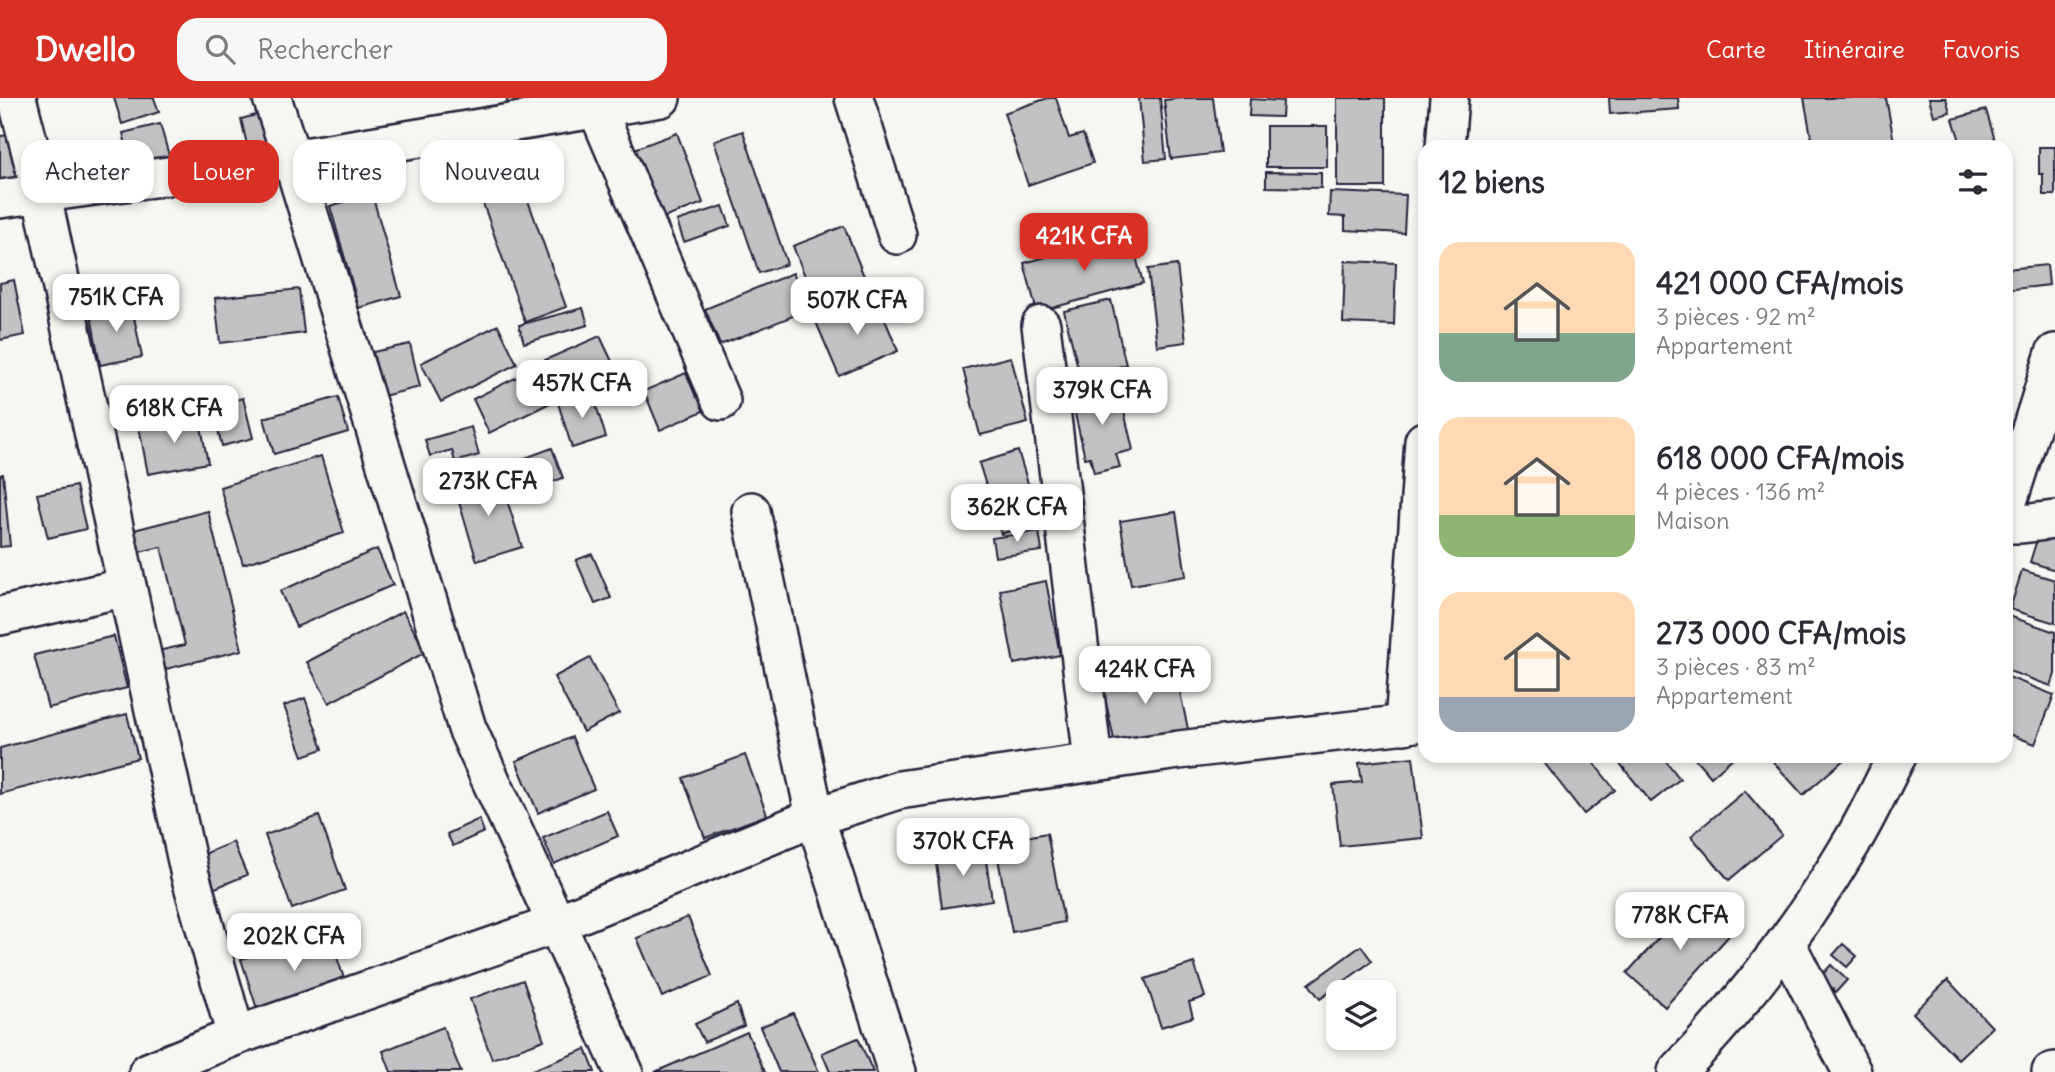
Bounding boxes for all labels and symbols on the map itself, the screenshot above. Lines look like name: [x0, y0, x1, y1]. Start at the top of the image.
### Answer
pin: 421K CFA: [1012, 214, 1156, 273]
pin: 751K CFA: [44, 274, 188, 334]
pin: 507K CFA: [785, 278, 929, 337]
pin: 457K CFA: [510, 360, 654, 420]
pin: 379K CFA: [1030, 368, 1174, 427]
pin: 618K CFA: [102, 386, 246, 445]
pin: 273K CFA: [416, 458, 560, 518]
pin: 362K CFA: [945, 484, 1089, 544]
pin: 424K CFA: [1073, 646, 1217, 706]
pin: 370K CFA: [891, 818, 1035, 878]
pin: 778K CFA: [1608, 892, 1752, 952]
pin: 202K CFA: [222, 914, 366, 973]

